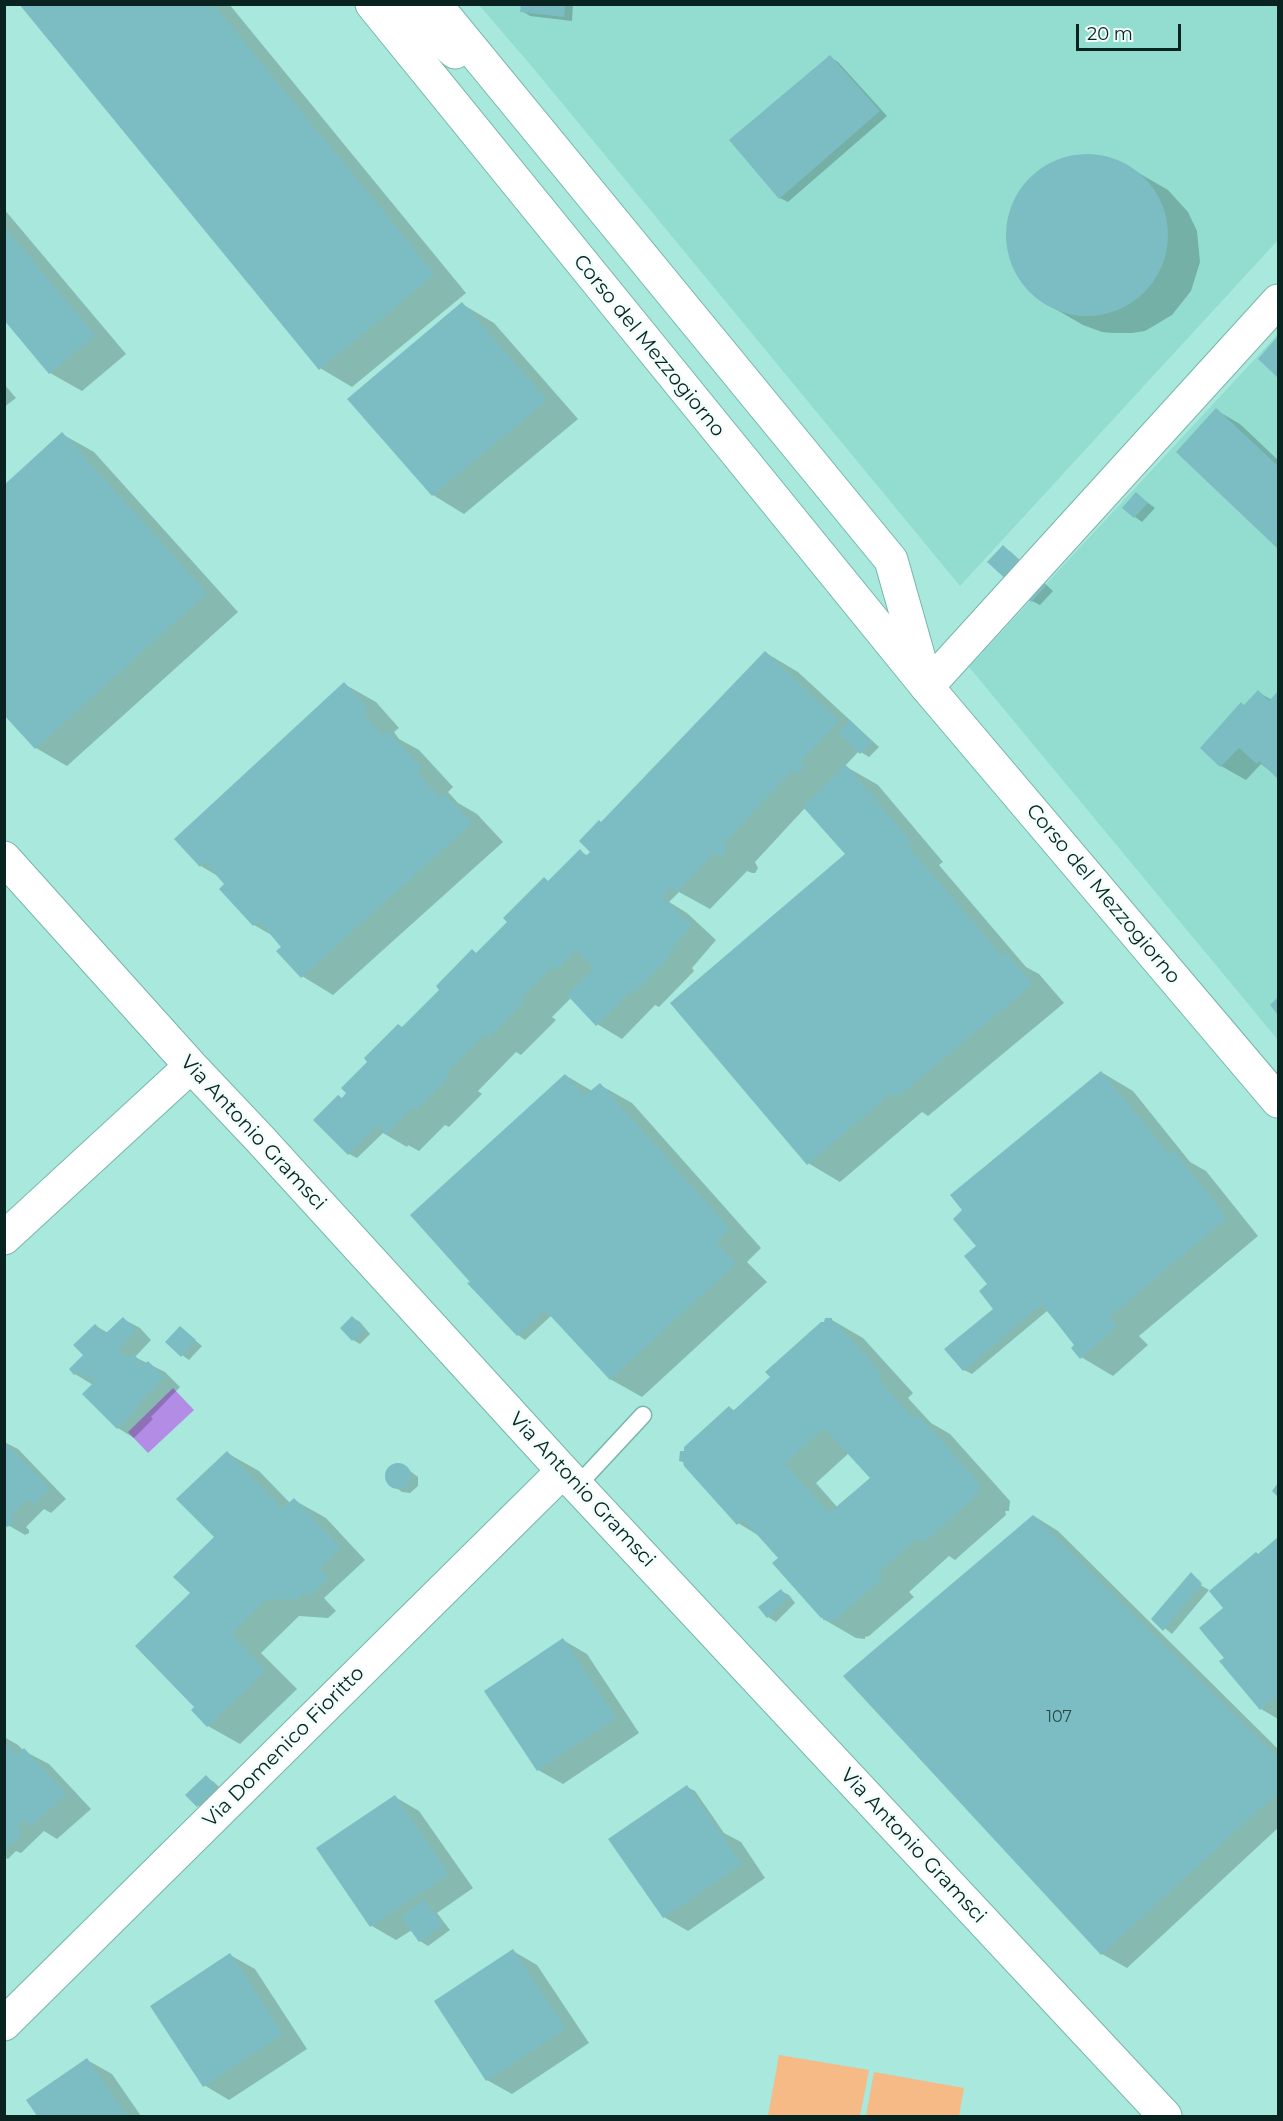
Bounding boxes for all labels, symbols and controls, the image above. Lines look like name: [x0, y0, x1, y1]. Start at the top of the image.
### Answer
scale bar: [1079, 12, 1184, 50]
text: 20 m: [1087, 23, 1133, 45]
street label: Corso del Mezzogiorno: [568, 250, 730, 442]
street label: Corso del Mezzogiorno: [1021, 799, 1185, 989]
street label: Via Antonio Gramsci: [175, 1051, 331, 1215]
street label: Via Antonio Gramsci: [504, 1408, 660, 1572]
street label: Via Domenico Fioritto: [198, 1661, 370, 1833]
house number: 107: [1046, 1707, 1072, 1727]
street label: Via Antonio Gramsci: [835, 1764, 991, 1928]

